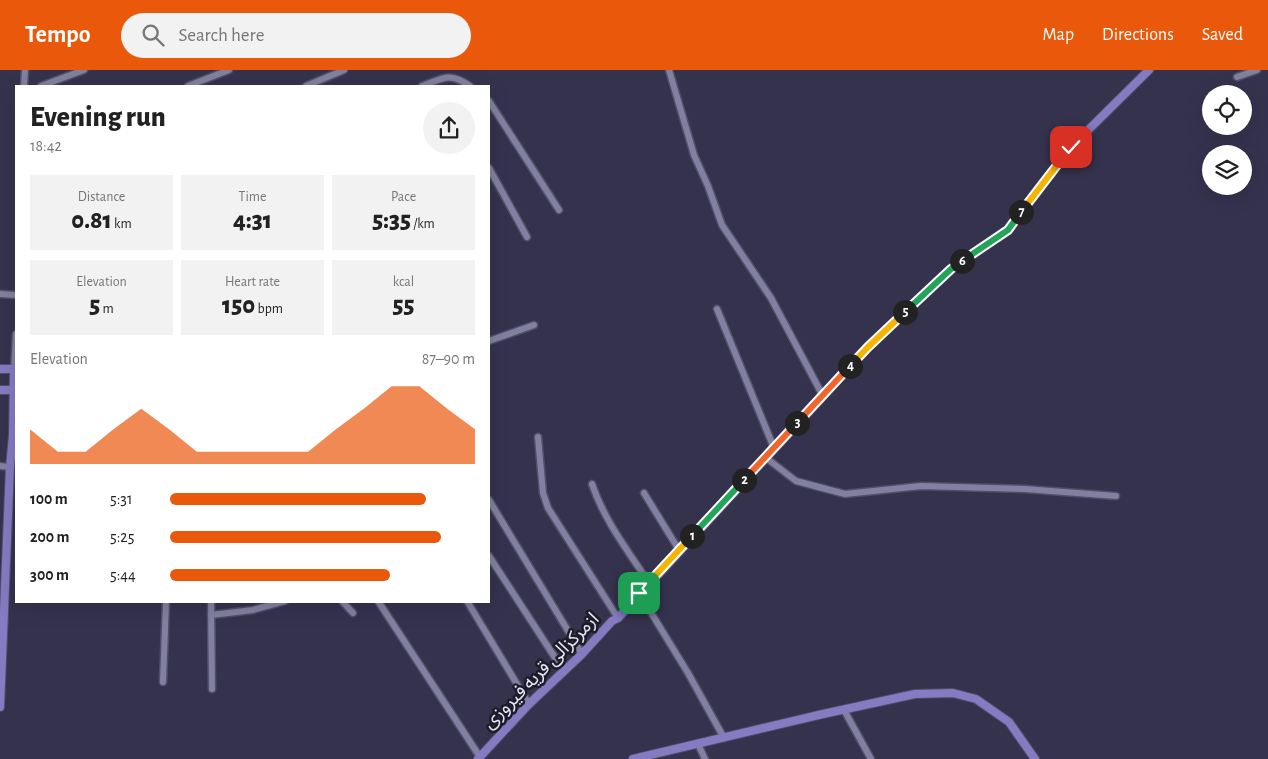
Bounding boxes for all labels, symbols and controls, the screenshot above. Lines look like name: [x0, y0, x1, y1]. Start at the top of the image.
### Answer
search box: [121, 13, 471, 58]
icon: search: [139, 21, 167, 49]
text: Tempo: [25, 23, 91, 47]
text: Search here: [179, 26, 264, 45]
text: Map: [1043, 26, 1074, 44]
text: Directions: [1102, 26, 1174, 44]
text: Saved: [1202, 26, 1243, 44]
map controls: [1202, 85, 1252, 195]
button: locate: [1202, 85, 1252, 135]
button: share: [423, 102, 475, 154]
text: Evening run: [30, 104, 166, 132]
pin: [1050, 126, 1092, 168]
icon: check: [1057, 133, 1085, 161]
text: 18:42: [30, 138, 62, 154]
button: layers: [1202, 145, 1252, 195]
text: Distance: [78, 190, 125, 204]
text: Time: [239, 190, 266, 204]
text: Pace: [391, 190, 416, 204]
pin: 7: [1008, 200, 1034, 224]
text: 7: [1018, 205, 1025, 219]
text: 0.81: [71, 208, 112, 233]
text: 4:31: [233, 208, 272, 233]
text: 5:35: [372, 208, 411, 233]
text: km: [112, 217, 132, 231]
text: /km: [411, 217, 435, 231]
pin: 6: [950, 248, 974, 274]
text: 6: [959, 254, 966, 268]
text: Elevation: [76, 275, 127, 289]
text: Heart rate: [225, 275, 280, 289]
text: kcal: [393, 275, 414, 289]
text: 5: [89, 293, 100, 318]
text: 150: [222, 293, 255, 318]
text: 55: [393, 293, 414, 318]
pin: 5: [892, 300, 918, 324]
text: m: [100, 302, 114, 316]
text: bpm: [255, 302, 283, 316]
text: 5: [902, 305, 909, 319]
text: Elevation: [30, 351, 88, 367]
text: 87–90 m: [422, 351, 475, 367]
pin: 4: [838, 354, 862, 378]
text: 4: [847, 359, 854, 373]
pin: 3: [784, 410, 810, 436]
text: 3: [794, 416, 801, 430]
pin: 2: [732, 468, 756, 492]
text: 2: [741, 473, 748, 487]
text: 100 m: [30, 491, 68, 507]
text: 5:31: [110, 491, 132, 507]
pin: 1: [680, 524, 704, 548]
text: 200 m: [30, 529, 70, 545]
text: 5:25: [110, 529, 134, 545]
text: 1: [690, 529, 695, 543]
text: 300 m: [30, 567, 69, 583]
text: 5:44: [110, 567, 136, 583]
pin: [618, 572, 660, 614]
icon: arrive: [625, 579, 653, 607]
street label: ازمرکزالی قریه فیروزی: [479, 609, 603, 733]

